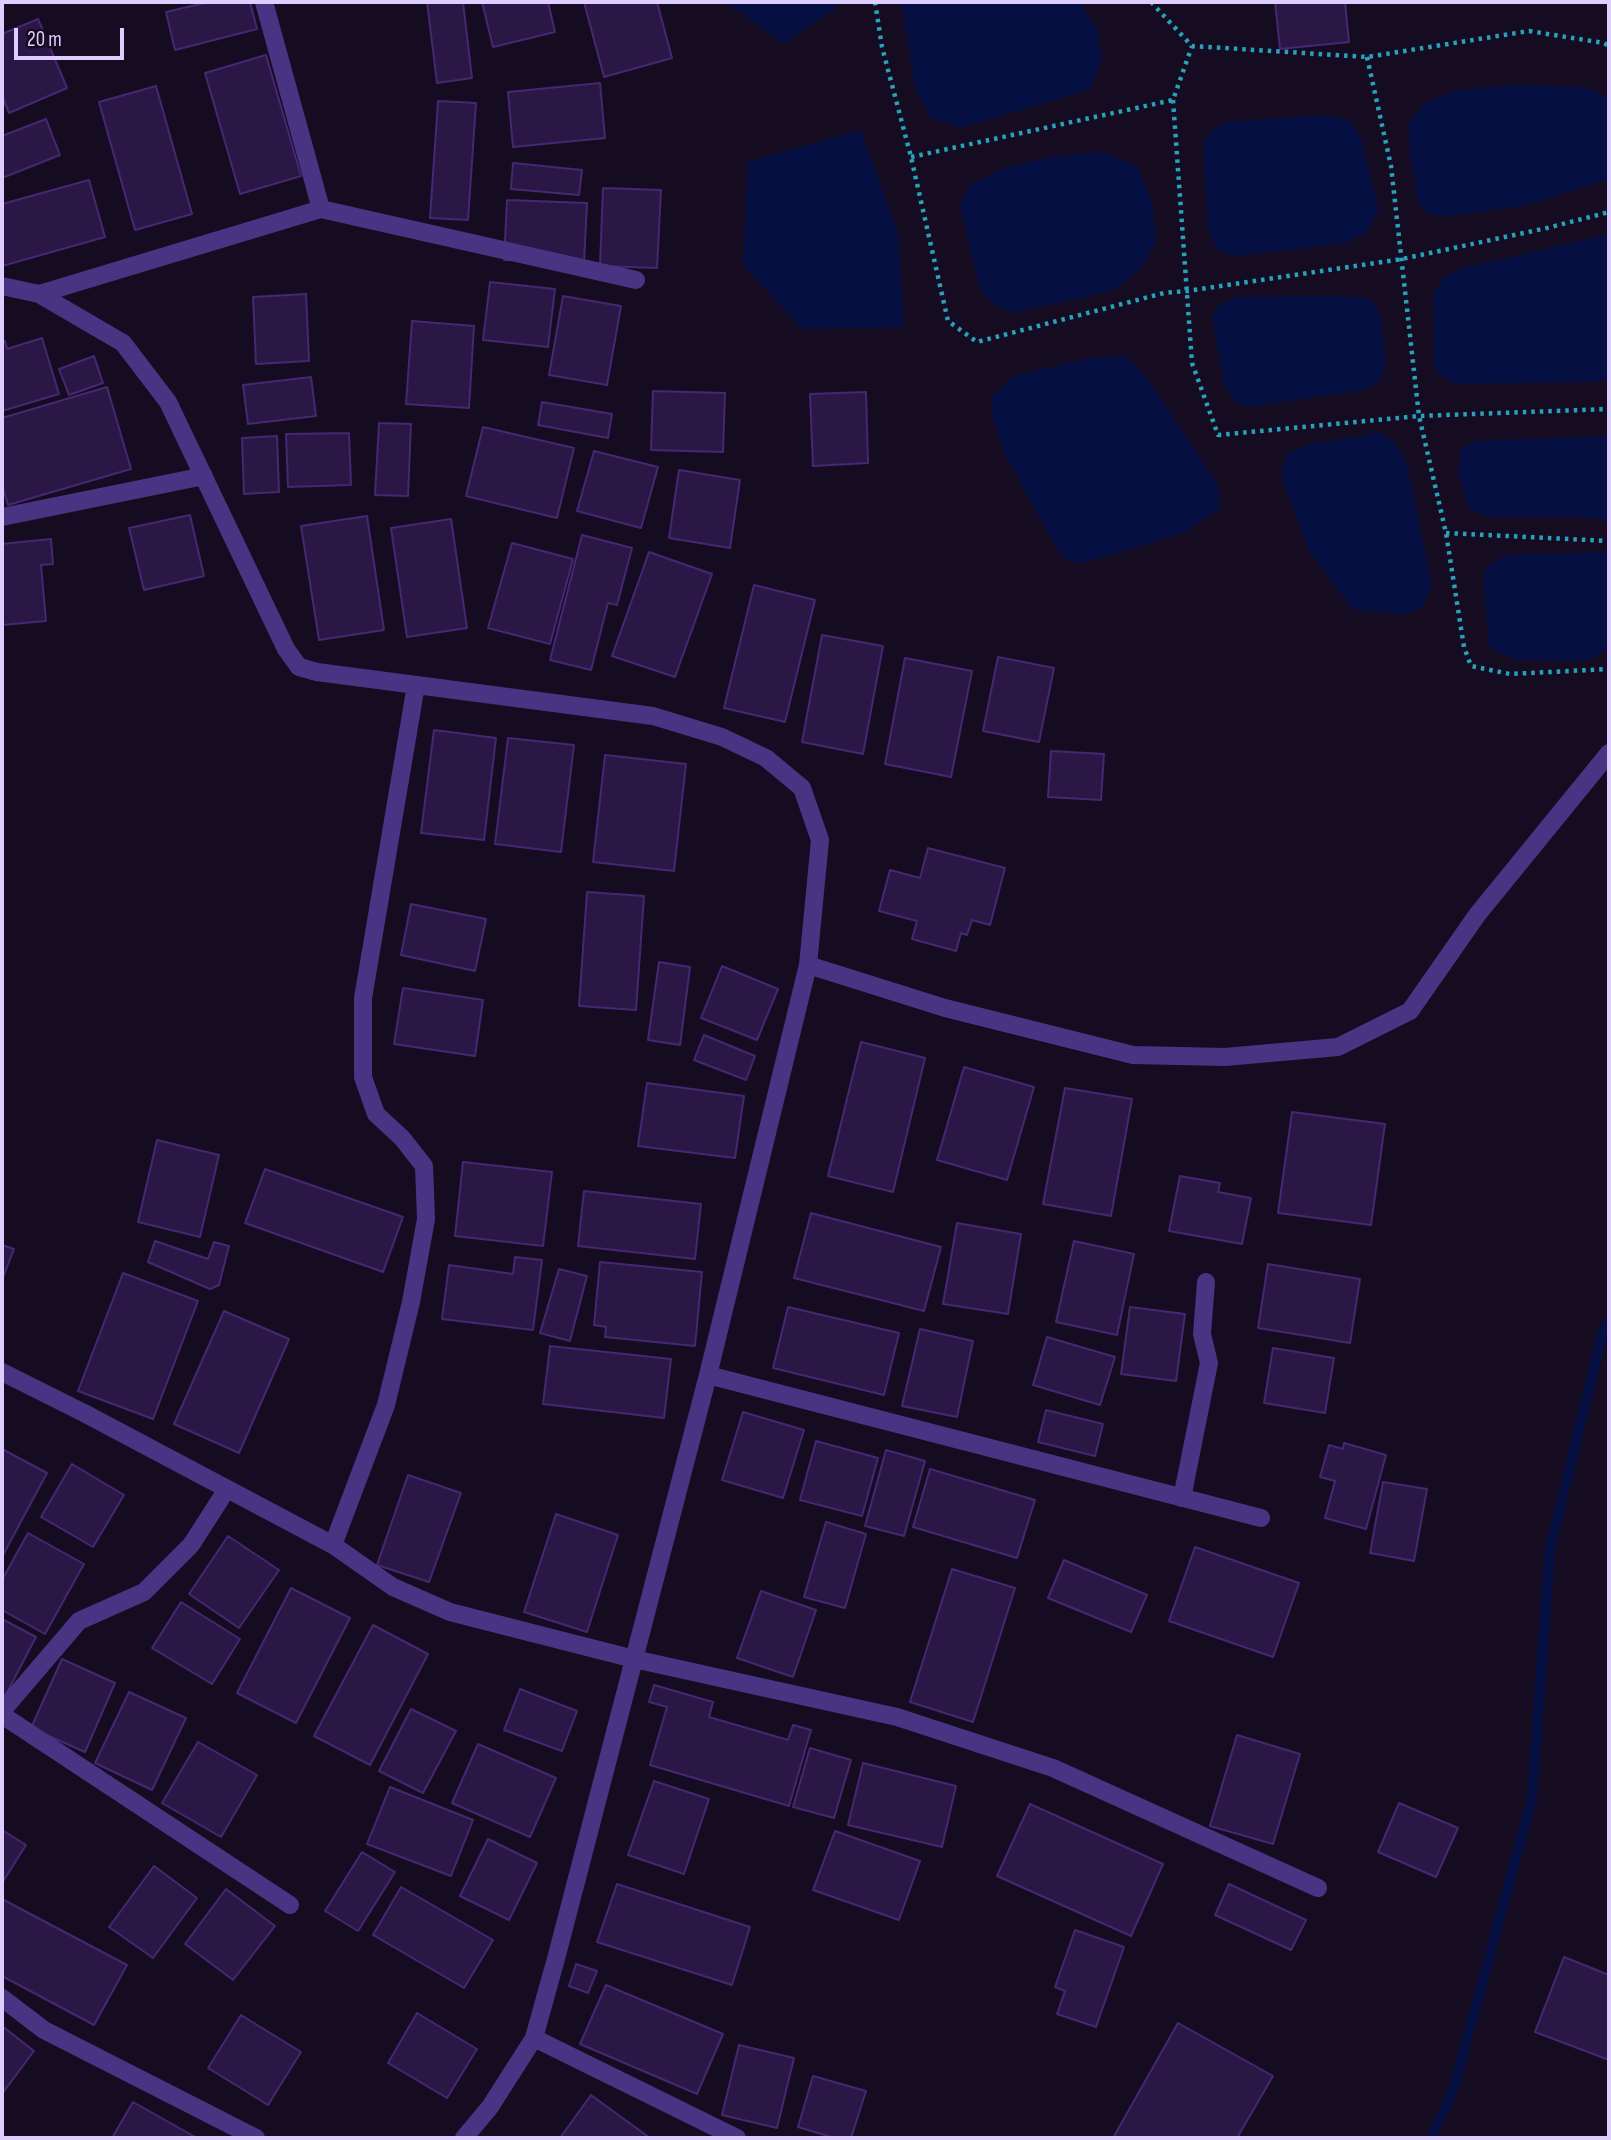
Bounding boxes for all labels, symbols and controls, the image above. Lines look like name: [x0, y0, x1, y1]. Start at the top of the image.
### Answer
scale bar: [18, 14, 128, 58]
text: 20 m: [27, 27, 62, 52]

